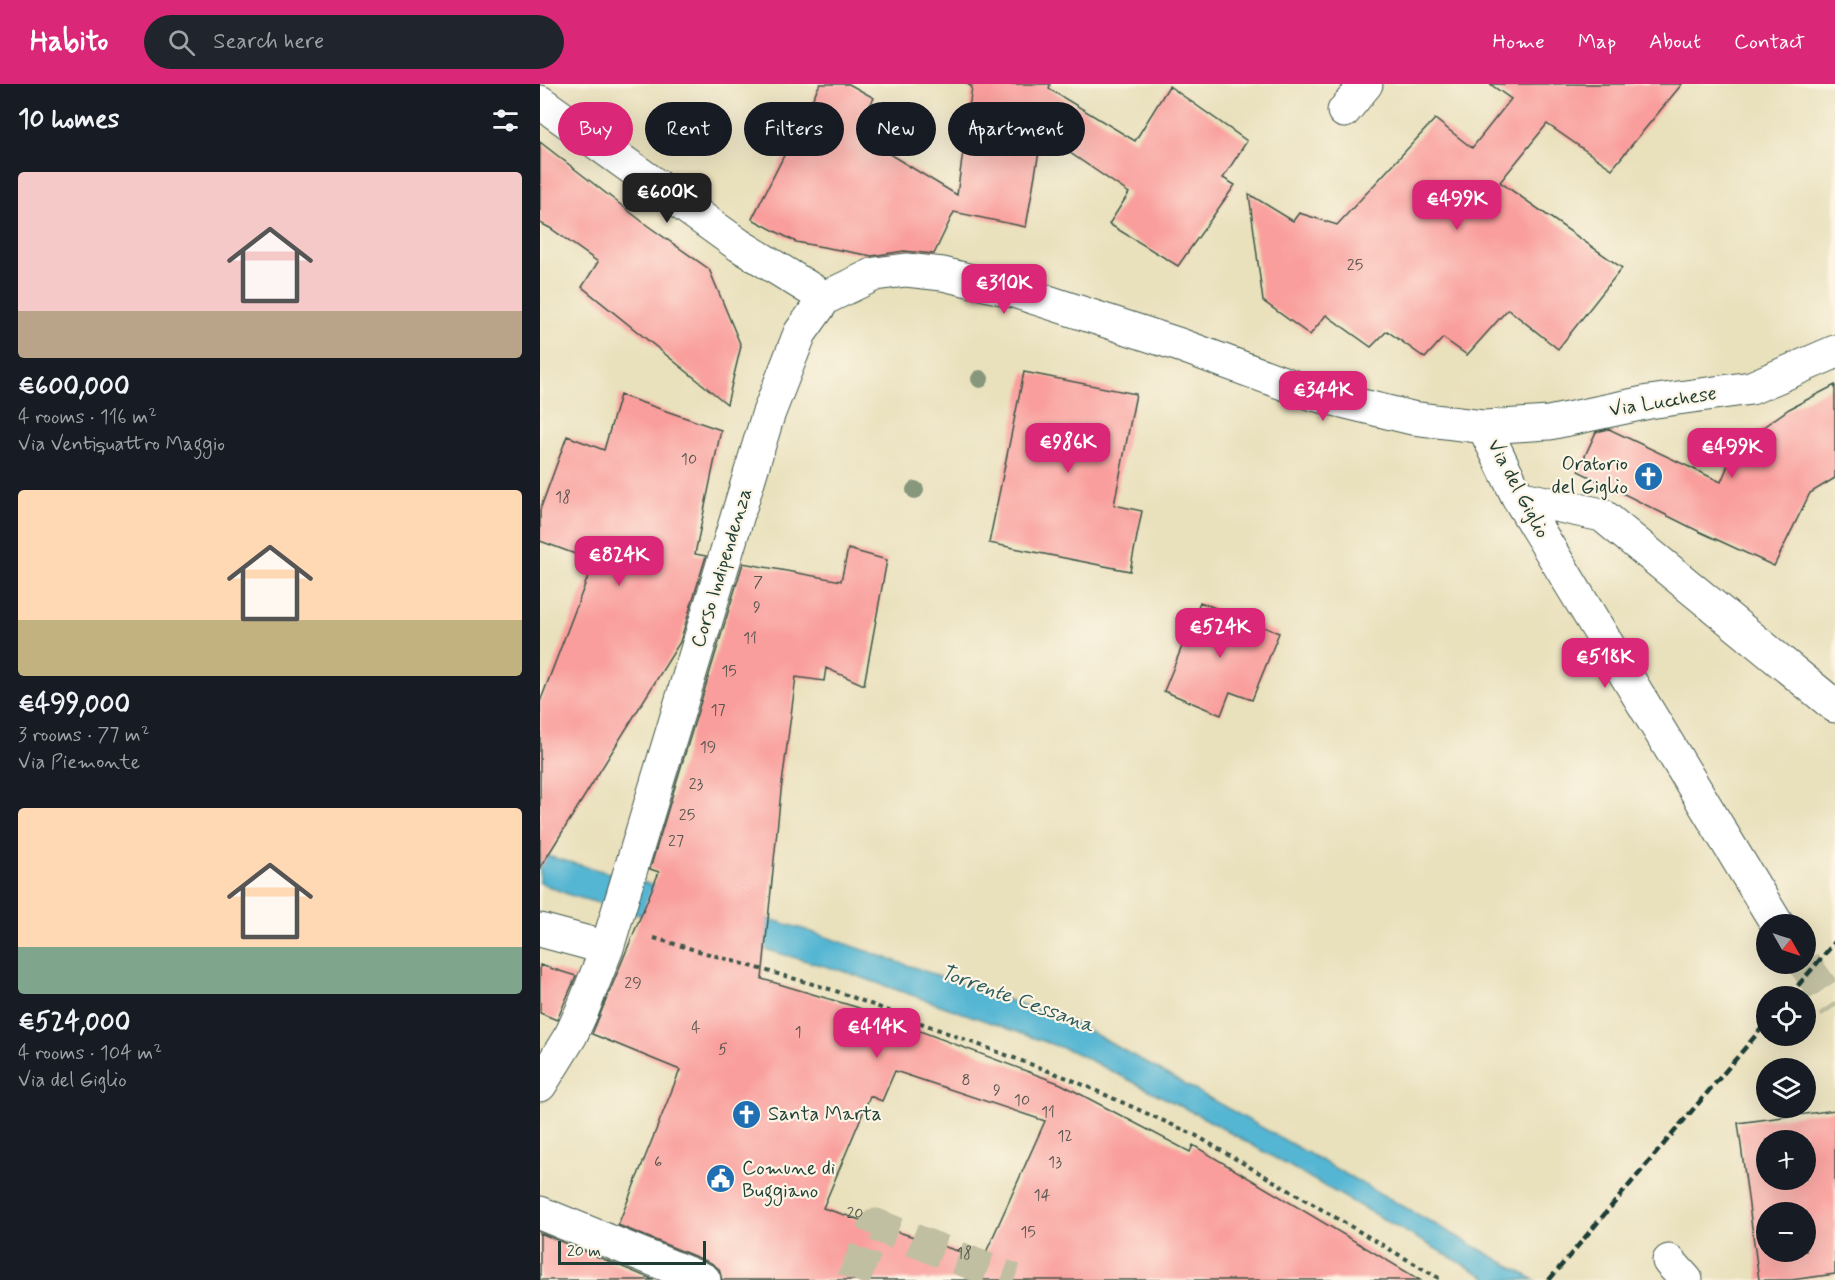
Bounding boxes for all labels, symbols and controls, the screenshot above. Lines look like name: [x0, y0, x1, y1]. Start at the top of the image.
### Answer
search box: [144, 15, 564, 69]
text: Habito: [30, 24, 108, 61]
icon: search: [165, 26, 198, 59]
text: Search here: [213, 28, 324, 56]
text: Home: [1493, 28, 1545, 56]
text: Map: [1578, 28, 1616, 56]
text: About: [1649, 28, 1701, 56]
text: Contact: [1734, 28, 1805, 56]
chip: Buy: [558, 102, 633, 156]
chip: Rent: [645, 102, 732, 156]
chip: Filters: [744, 102, 844, 156]
chip: New: [856, 102, 936, 156]
chip: Apartment: [948, 102, 1085, 156]
text: 10 homes: [18, 103, 119, 137]
icon: filters: [489, 104, 522, 137]
pin: €600K: [625, 173, 709, 224]
text: €600K: [637, 179, 697, 206]
pin: €499K: [1415, 180, 1499, 231]
text: €499K: [1426, 186, 1488, 213]
icon: home: [216, 211, 324, 319]
house number: 25: [1347, 255, 1363, 276]
pin: €310K: [962, 264, 1046, 315]
text: €310K: [976, 270, 1032, 297]
text: €600,000: [18, 370, 130, 404]
pin: €344K: [1281, 371, 1365, 422]
text: €344K: [1293, 377, 1353, 404]
street label: Via Lucchese: [1607, 380, 1719, 424]
text: 4 rooms · 116 m²: [18, 404, 157, 431]
pin: €986K: [1026, 423, 1110, 474]
pin: €499K: [1690, 428, 1774, 479]
text: €986K: [1039, 429, 1097, 456]
text: Via Ventiquattro Maggio: [18, 431, 225, 458]
text: €499K: [1701, 434, 1763, 461]
street label: Via del Giglio: [1481, 435, 1555, 543]
house number: 10: [681, 449, 697, 470]
place label: Oratorio del Giglio: [1551, 451, 1628, 501]
church icon: Oratorio del Giglio: [1633, 460, 1665, 492]
street label: Corso Indipendenza: [685, 485, 759, 651]
house number: 18: [555, 487, 571, 508]
icon: home: [216, 529, 324, 637]
pin: €824K: [577, 536, 661, 587]
text: €824K: [589, 542, 649, 569]
house number: 7: [753, 572, 763, 593]
house number: 9: [753, 597, 761, 618]
pin: €524K: [1178, 608, 1262, 659]
text: €524K: [1189, 614, 1251, 641]
house number: 11: [743, 628, 757, 649]
pin: €518K: [1563, 638, 1647, 689]
text: €518K: [1576, 644, 1634, 671]
house number: 15: [721, 661, 737, 682]
text: €499,000: [18, 688, 130, 722]
house number: 17: [710, 700, 726, 721]
text: 3 rooms · 77 m²: [18, 722, 150, 749]
house number: 19: [700, 737, 716, 758]
text: Via Piemonte: [18, 749, 140, 776]
house number: 23: [689, 774, 704, 795]
house number: 25: [679, 805, 695, 826]
house number: 27: [668, 831, 684, 852]
icon: home: [216, 847, 324, 955]
north arrow: [1756, 914, 1816, 974]
map controls: [1756, 914, 1816, 1262]
water label: Torrente Cessana: [936, 958, 1099, 1040]
house number: 29: [624, 973, 642, 994]
button: locate: [1756, 986, 1816, 1046]
text: €524,000: [18, 1006, 130, 1040]
pin: €414K: [835, 1008, 919, 1059]
text: €414K: [847, 1014, 907, 1041]
house number: 4: [691, 1017, 701, 1038]
house number: 1: [794, 1022, 802, 1043]
house number: 5: [718, 1039, 728, 1060]
text: 4 rooms · 104 m²: [18, 1040, 162, 1067]
button: layers: [1756, 1058, 1816, 1118]
text: Via del Giglio: [18, 1067, 127, 1094]
house number: 8: [961, 1070, 971, 1091]
house number: 9: [993, 1080, 1001, 1101]
house number: 10: [1014, 1090, 1030, 1111]
church icon: Santa Marta: [731, 1098, 763, 1130]
place label: Santa Marta: [768, 1101, 882, 1128]
house number: 11: [1041, 1102, 1055, 1123]
house number: 12: [1057, 1126, 1073, 1147]
button: +: [1756, 1130, 1816, 1190]
house number: 6: [654, 1152, 662, 1173]
house number: 13: [1048, 1152, 1062, 1173]
place label: Comune di Buggiano: [742, 1155, 835, 1207]
public building icon: Comune di Buggiano: [705, 1163, 737, 1195]
house number: 14: [1034, 1185, 1051, 1206]
button: −: [1756, 1202, 1816, 1262]
house number: 20: [847, 1203, 864, 1224]
house number: 15: [1020, 1222, 1036, 1243]
scale bar: [558, 1238, 706, 1266]
text: 20 m: [567, 1241, 601, 1262]
house number: 18: [956, 1243, 972, 1264]

